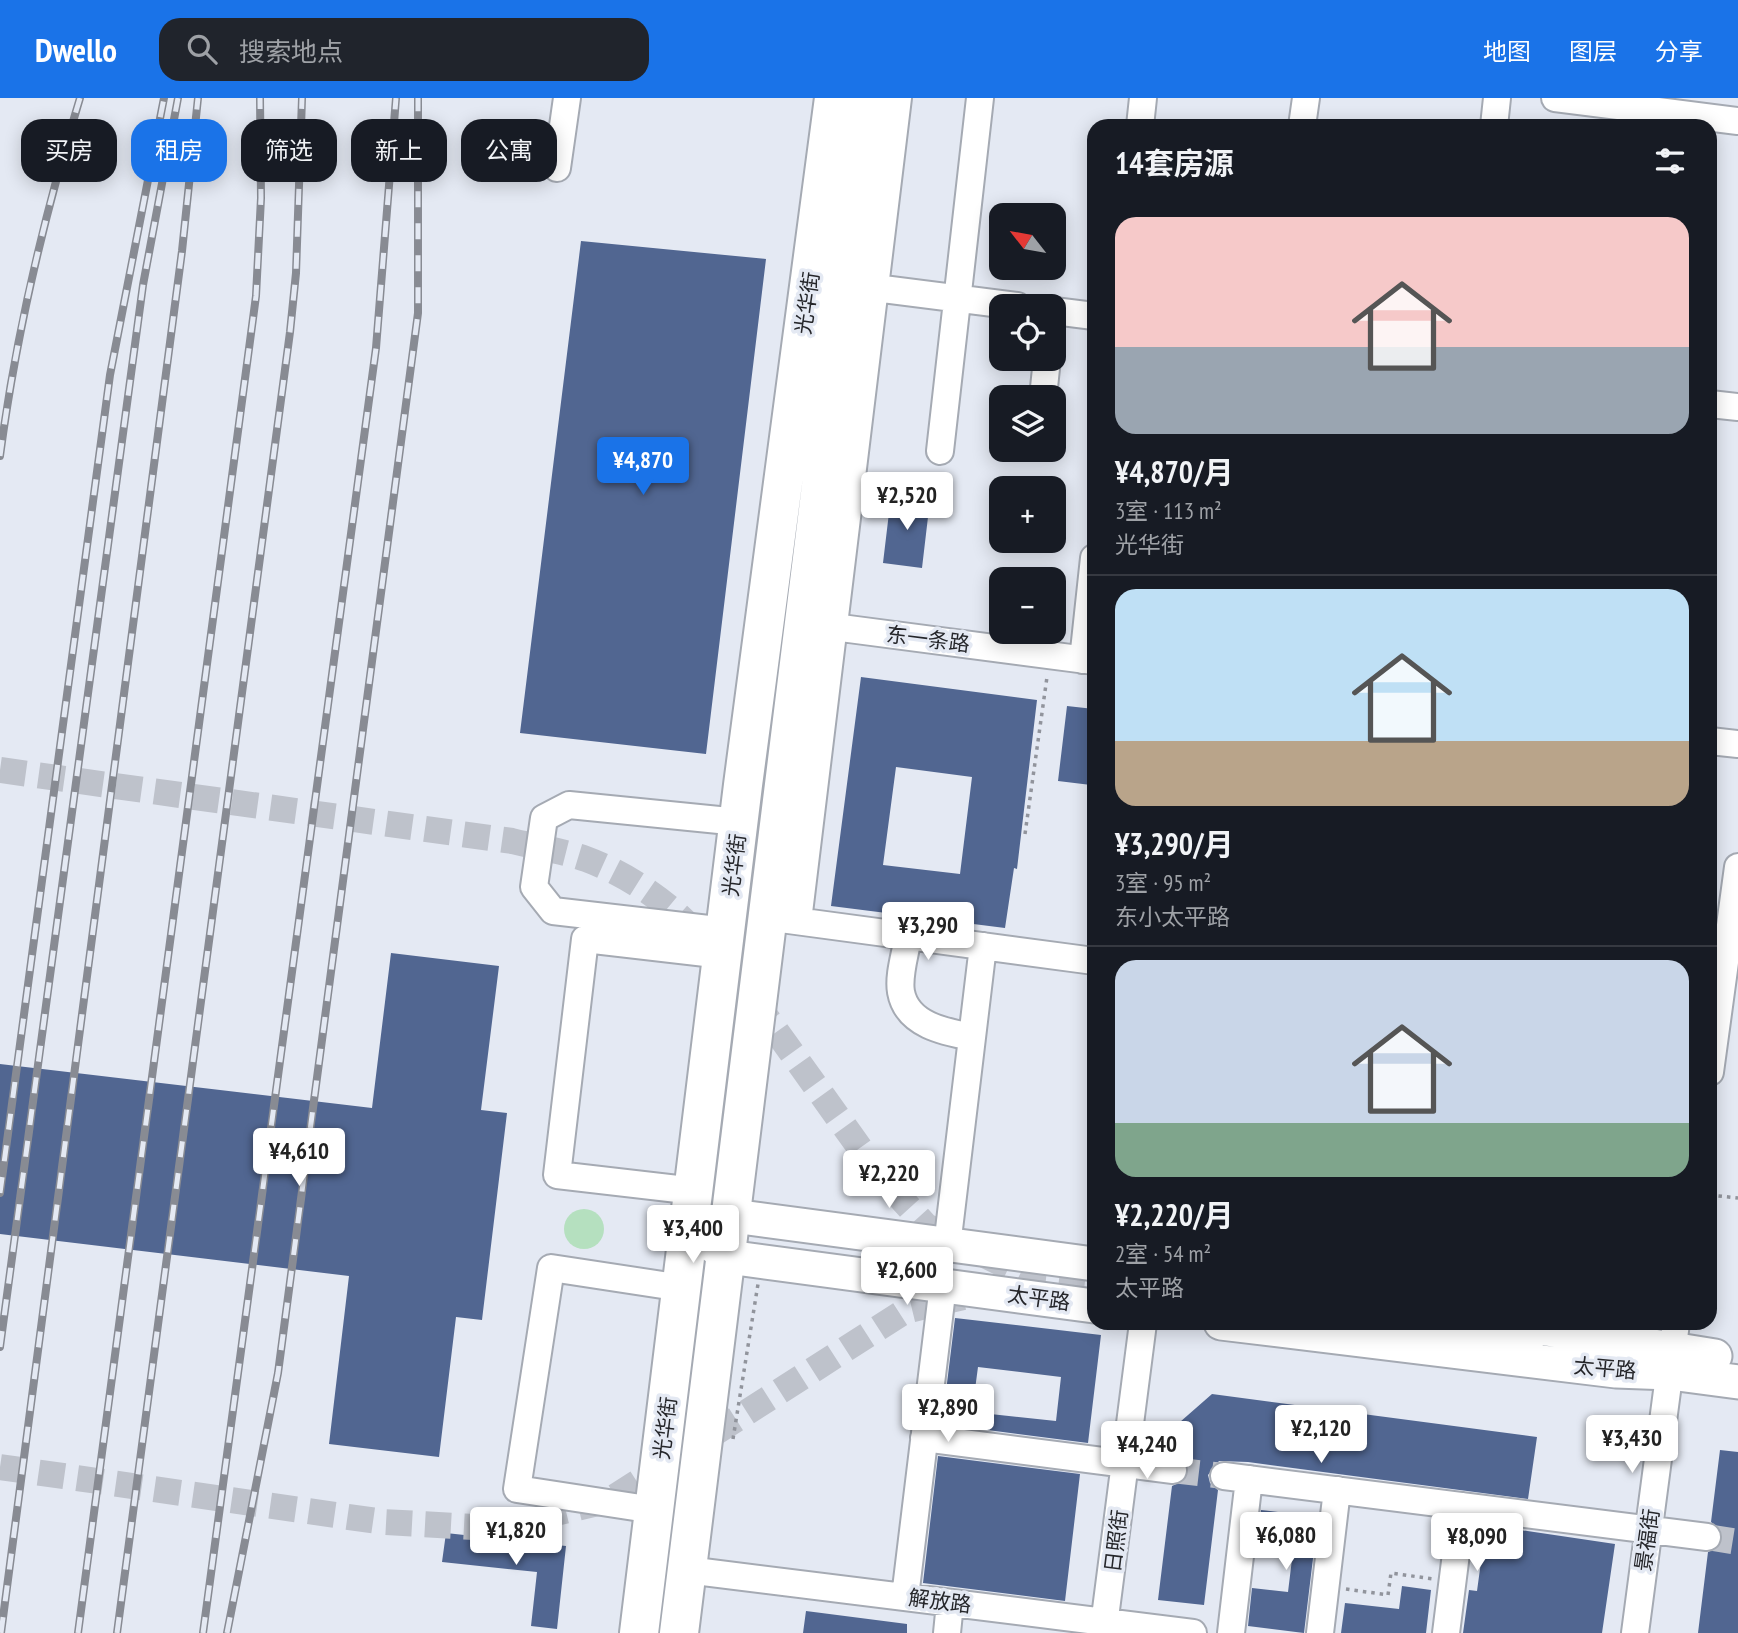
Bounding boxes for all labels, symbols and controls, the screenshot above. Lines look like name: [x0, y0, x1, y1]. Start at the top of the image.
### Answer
search box: [159, 18, 649, 81]
text: Dwello: [35, 28, 117, 71]
icon: search: [183, 30, 221, 68]
text: 搜索地点: [239, 35, 343, 68]
text: 地图: [1483, 36, 1531, 67]
text: 图层: [1569, 36, 1617, 67]
text: 分享: [1655, 36, 1703, 67]
chip: 买房: [21, 119, 117, 182]
chip: 租房: [131, 119, 227, 182]
chip: 筛选: [241, 119, 337, 182]
chip: 新上: [351, 119, 447, 182]
chip: 公寓: [461, 119, 557, 182]
icon: filters: [1651, 142, 1689, 180]
text: 14套房源: [1115, 143, 1234, 182]
north arrow: [989, 203, 1066, 280]
map controls: [989, 203, 1066, 644]
icon: home: [1339, 263, 1465, 389]
street label: 光华街: [789, 270, 825, 336]
button: locate: [989, 294, 1066, 371]
button: layers: [989, 385, 1066, 462]
pin: ¥4,870: [586, 438, 700, 497]
text: ¥4,870: [613, 445, 673, 474]
text: ¥4,870/月: [1115, 452, 1234, 491]
pin: ¥2,520: [850, 472, 964, 532]
button: +: [989, 476, 1066, 553]
text: ¥2,520: [877, 480, 937, 509]
text: 3室 · 113 m²: [1115, 496, 1222, 525]
text: 光华街: [1115, 530, 1184, 559]
button: −: [989, 567, 1066, 644]
street label: 东一条路: [885, 620, 971, 658]
icon: home: [1339, 635, 1465, 761]
text: ¥3,290/月: [1115, 824, 1234, 863]
street label: 光华街: [717, 832, 751, 898]
text: 3室 · 95 m²: [1115, 868, 1211, 897]
pin: ¥3,290: [871, 902, 985, 962]
text: 东小太平路: [1115, 902, 1230, 931]
text: ¥3,290: [898, 910, 958, 939]
icon: home: [1339, 1006, 1465, 1132]
pin: ¥4,610: [242, 1128, 356, 1188]
text: ¥4,610: [269, 1136, 329, 1165]
pin: ¥2,220: [832, 1150, 946, 1210]
text: ¥2,220: [859, 1158, 919, 1187]
text: ¥2,220/月: [1115, 1195, 1234, 1234]
pin: ¥3,400: [636, 1206, 750, 1265]
text: ¥3,400: [663, 1213, 723, 1242]
text: 2室 · 54 m²: [1115, 1239, 1211, 1268]
pin: ¥2,600: [850, 1248, 964, 1307]
text: ¥2,600: [877, 1255, 937, 1284]
text: 太平路: [1115, 1273, 1184, 1302]
street label: 太平路: [1006, 1280, 1072, 1316]
street label: 太平路: [1572, 1352, 1638, 1384]
pin: ¥2,890: [891, 1384, 1005, 1444]
text: ¥2,890: [918, 1392, 978, 1421]
street label: 光华街: [648, 1395, 682, 1461]
pin: ¥2,120: [1264, 1406, 1378, 1465]
text: ¥2,120: [1291, 1413, 1351, 1442]
pin: ¥3,430: [1575, 1416, 1689, 1475]
pin: ¥4,240: [1090, 1422, 1204, 1481]
text: ¥3,430: [1602, 1423, 1662, 1452]
text: ¥4,240: [1117, 1429, 1177, 1458]
street label: 景福街: [1629, 1507, 1665, 1573]
pin: ¥1,820: [459, 1508, 573, 1567]
street label: 日照街: [1099, 1508, 1133, 1574]
pin: ¥6,080: [1229, 1512, 1343, 1572]
pin: ¥8,090: [1420, 1514, 1534, 1573]
text: ¥1,820: [486, 1515, 546, 1544]
text: ¥6,080: [1256, 1520, 1316, 1549]
text: ¥8,090: [1447, 1521, 1507, 1550]
street label: 解放路: [907, 1584, 973, 1618]

